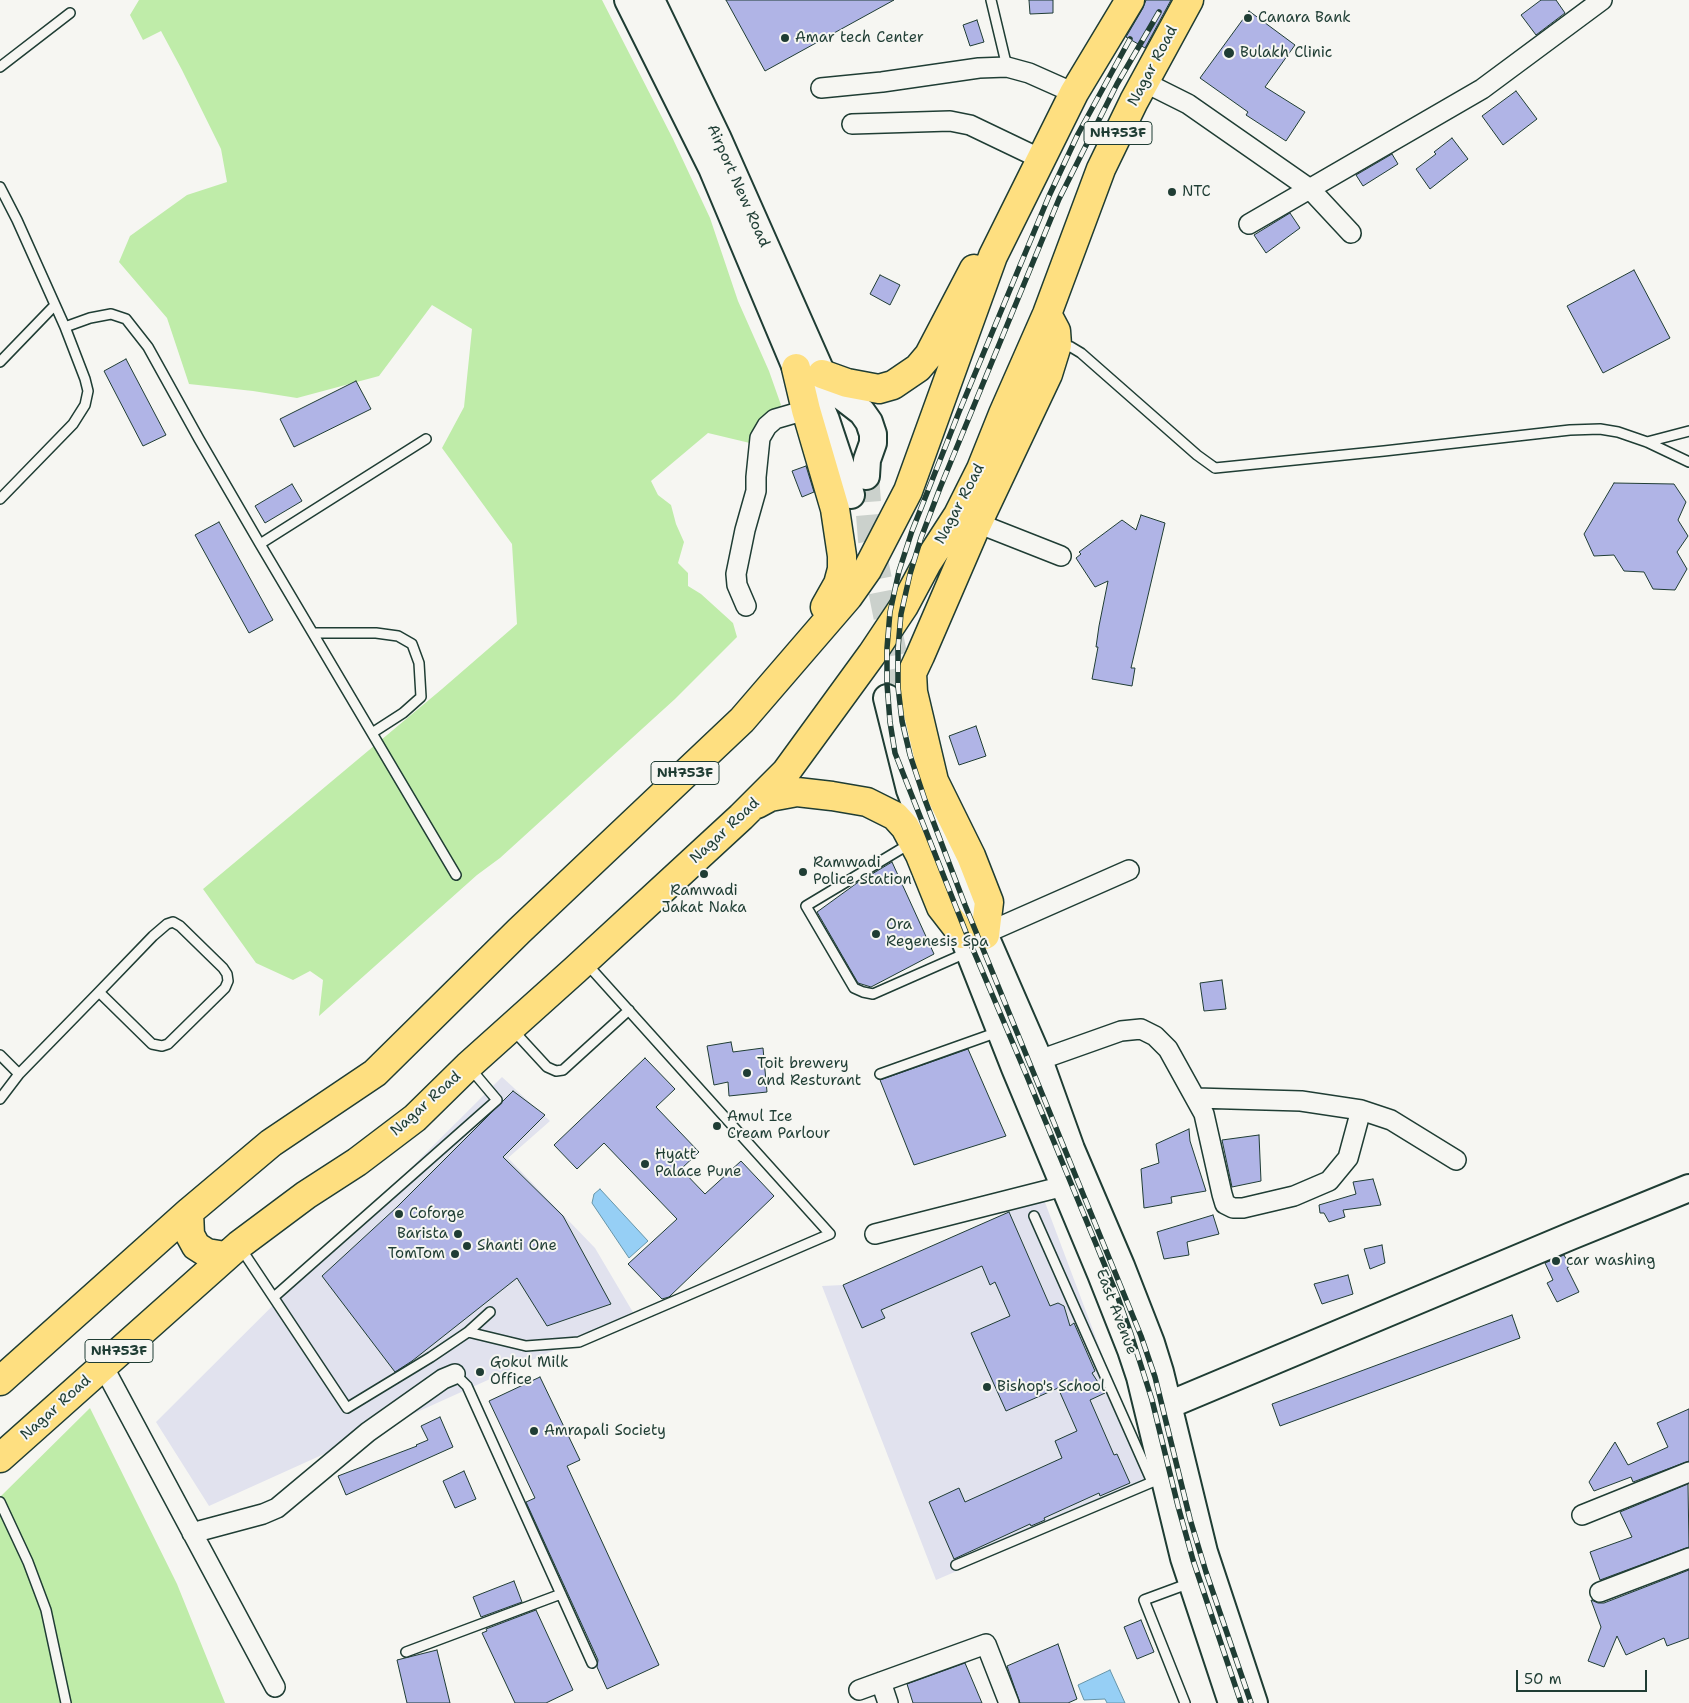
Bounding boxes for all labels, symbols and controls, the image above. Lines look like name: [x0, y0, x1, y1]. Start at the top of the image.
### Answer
place label: Canara Bank: [1258, 9, 1351, 27]
marker: Canara Bank: [1242, 12, 1254, 24]
street label: Nagar Road: [1124, 23, 1182, 109]
place label: Amar tech Center: [795, 29, 924, 47]
marker: Amar tech Center: [779, 32, 791, 44]
place label: Bulakh Clinic: [1240, 44, 1332, 62]
marker: Bulakh Clinic: [1222, 46, 1236, 60]
street label: Airport New Road: [703, 122, 773, 250]
road number: NH753F: [1084, 122, 1152, 144]
place label: NTC: [1182, 183, 1211, 201]
marker: NTC: [1166, 186, 1178, 198]
street label: Nagar Road: [931, 461, 989, 547]
road number: NH753F: [651, 761, 719, 784]
street label: Nagar Road: [686, 794, 764, 868]
place label: Ramwadi Police Station: [813, 854, 912, 889]
marker: Ramwadi Police Station: [797, 866, 809, 878]
marker: Ramwadi Jakat Naka: [698, 868, 710, 880]
place label: Ramwadi Jakat Naka: [661, 882, 747, 917]
place label: Ora Regenesis Spa: [886, 916, 989, 951]
marker: Ora Regenesis Spa: [870, 928, 882, 940]
place label: Toit brewery and Resturant: [757, 1055, 861, 1090]
marker: Toit brewery and Resturant: [741, 1067, 753, 1079]
street label: Nagar Road: [387, 1068, 465, 1140]
place label: Amul Ice Cream Parlour: [727, 1108, 830, 1143]
marker: Amul Ice Cream Parlour: [711, 1120, 723, 1132]
place label: Hyatt Palace Pune: [655, 1146, 742, 1181]
marker: Hyatt Palace Pune: [639, 1158, 651, 1170]
place label: Coforge: [409, 1205, 465, 1223]
marker: Coforge: [393, 1208, 405, 1220]
place label: Barista: [397, 1225, 448, 1243]
marker: Barista: [452, 1228, 464, 1240]
place label: Shanti One: [477, 1237, 557, 1255]
marker: Shanti One: [461, 1240, 473, 1252]
place label: TomTom: [388, 1245, 445, 1263]
marker: TomTom: [449, 1248, 461, 1260]
place label: car washing: [1566, 1252, 1655, 1270]
marker: car washing: [1550, 1255, 1562, 1267]
street label: East Avenue: [1091, 1267, 1141, 1357]
road number: NH753F: [85, 1340, 153, 1362]
place label: Gokul Milk Office: [490, 1354, 569, 1389]
marker: Gokul Milk Office: [474, 1366, 486, 1378]
street label: Nagar Road: [17, 1372, 95, 1444]
place label: Bishop's School: [997, 1378, 1105, 1396]
marker: Bishop's School: [981, 1381, 993, 1393]
place label: Amrapali Society: [544, 1422, 666, 1440]
marker: Amrapali Society: [528, 1425, 540, 1437]
scale bar: [1519, 1660, 1650, 1692]
text: 50 m: [1524, 1669, 1562, 1689]

